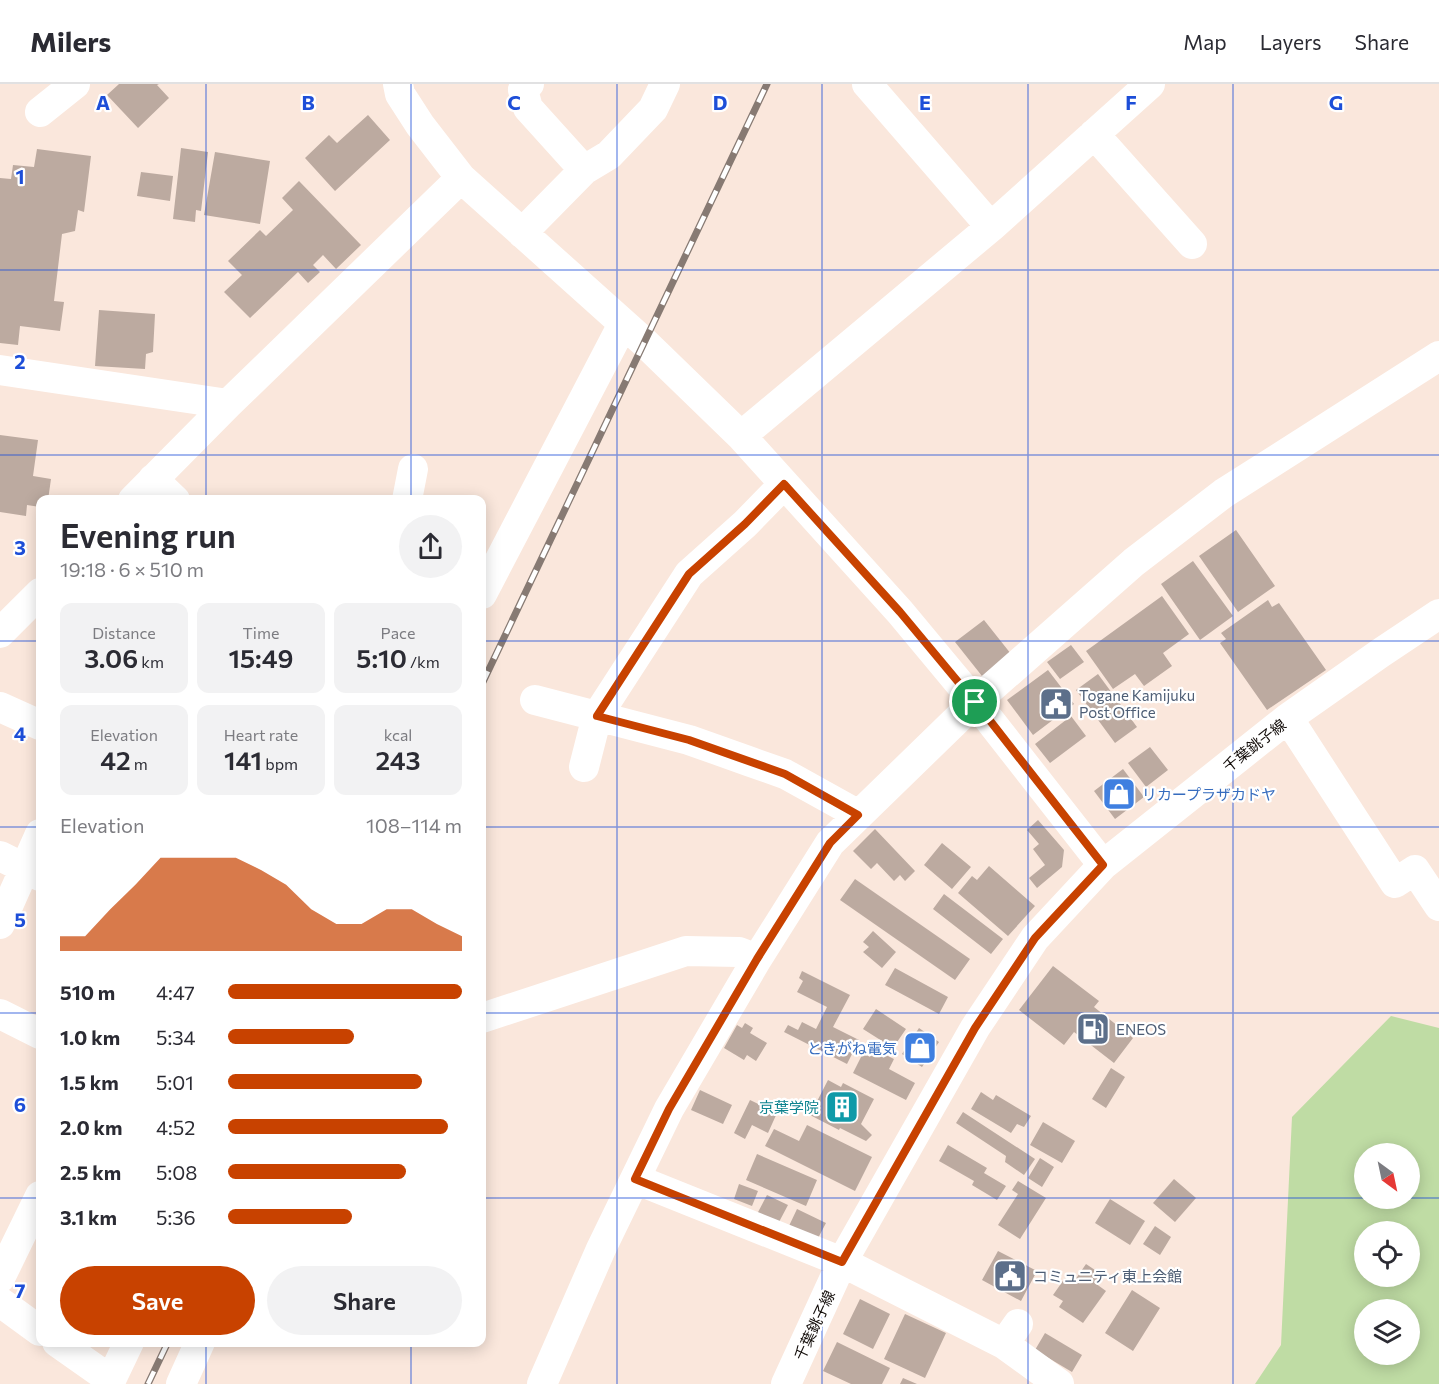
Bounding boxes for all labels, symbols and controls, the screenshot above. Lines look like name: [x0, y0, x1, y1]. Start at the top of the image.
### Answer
text: Milers: [30, 24, 111, 58]
text: Map: [1183, 29, 1227, 54]
text: Layers: [1260, 29, 1322, 54]
text: Share: [1355, 29, 1409, 54]
text: A: [96, 90, 110, 114]
text: B: [301, 90, 315, 114]
text: C: [507, 90, 521, 114]
text: D: [713, 90, 727, 114]
text: E: [919, 90, 931, 114]
text: F: [1125, 90, 1137, 114]
text: G: [1329, 90, 1343, 114]
text: 1: [15, 164, 25, 188]
text: 2: [14, 349, 26, 373]
text: Evening run: [60, 514, 236, 555]
button: share: [399, 515, 462, 578]
text: 3: [14, 535, 26, 559]
text: 19:18 · 6 × 510 m: [60, 557, 204, 581]
text: Distance: [92, 623, 156, 642]
text: Time: [243, 623, 279, 642]
text: Pace: [381, 623, 415, 642]
text: 3.06: [84, 642, 138, 673]
text: 15:49: [228, 642, 294, 673]
text: 5:10: [356, 642, 407, 673]
text: km: [138, 652, 164, 671]
text: /km: [407, 652, 440, 671]
pin: [949, 676, 1000, 727]
icon: arrive: [958, 685, 991, 718]
public building icon: Togane Kamijuku Post Office: [1038, 686, 1074, 722]
place label: Togane Kamijuku Post Office: [1079, 686, 1195, 721]
street label: 千葉銚子線: [1219, 715, 1289, 775]
text: 4: [14, 721, 26, 745]
text: Elevation: [90, 725, 158, 744]
text: Heart rate: [224, 725, 298, 744]
text: kcal: [384, 725, 412, 744]
text: 42: [100, 744, 131, 775]
text: 141: [224, 744, 262, 775]
text: 243: [375, 744, 421, 775]
text: m: [131, 754, 148, 773]
text: bpm: [262, 754, 298, 773]
shop icon: リカープラザカドヤ: [1101, 776, 1137, 812]
place label: リカープラザカドヤ: [1142, 785, 1276, 803]
text: Elevation: [60, 813, 145, 837]
text: 108–114 m: [366, 813, 462, 837]
text: 5: [14, 907, 26, 931]
text: 510 m: [60, 980, 115, 1004]
text: 4:47: [156, 980, 195, 1004]
fuel station icon: ENEOS: [1075, 1011, 1111, 1047]
place label: ENEOS: [1116, 1020, 1166, 1038]
text: 1.0 km: [60, 1025, 120, 1049]
text: 5:34: [156, 1025, 196, 1049]
shop icon: ときがね電気: [902, 1030, 938, 1066]
place label: ときがね電気: [807, 1039, 897, 1057]
text: 1.5 km: [60, 1070, 119, 1094]
text: 5:01: [156, 1070, 194, 1094]
building icon: 京葉学院: [824, 1089, 860, 1125]
text: 6: [14, 1092, 26, 1116]
place label: 京葉学院: [759, 1098, 819, 1116]
text: 2.0 km: [60, 1115, 122, 1139]
text: 4:52: [156, 1115, 195, 1139]
north arrow: [1354, 1143, 1420, 1209]
map controls: [1354, 1143, 1420, 1365]
text: 2.5 km: [60, 1160, 121, 1184]
text: 5:08: [156, 1160, 197, 1184]
text: 3.1 km: [60, 1205, 117, 1229]
text: 5:36: [156, 1205, 196, 1229]
button: locate: [1354, 1221, 1420, 1287]
public building icon: コミュニティ東上会館: [992, 1258, 1028, 1294]
button: Save: [60, 1266, 255, 1335]
button: Share: [267, 1266, 462, 1335]
place label: コミュニティ東上会館: [1033, 1267, 1182, 1285]
text: 7: [15, 1278, 26, 1302]
street label: 千葉銚子線: [790, 1287, 838, 1363]
button: layers: [1354, 1299, 1420, 1365]

